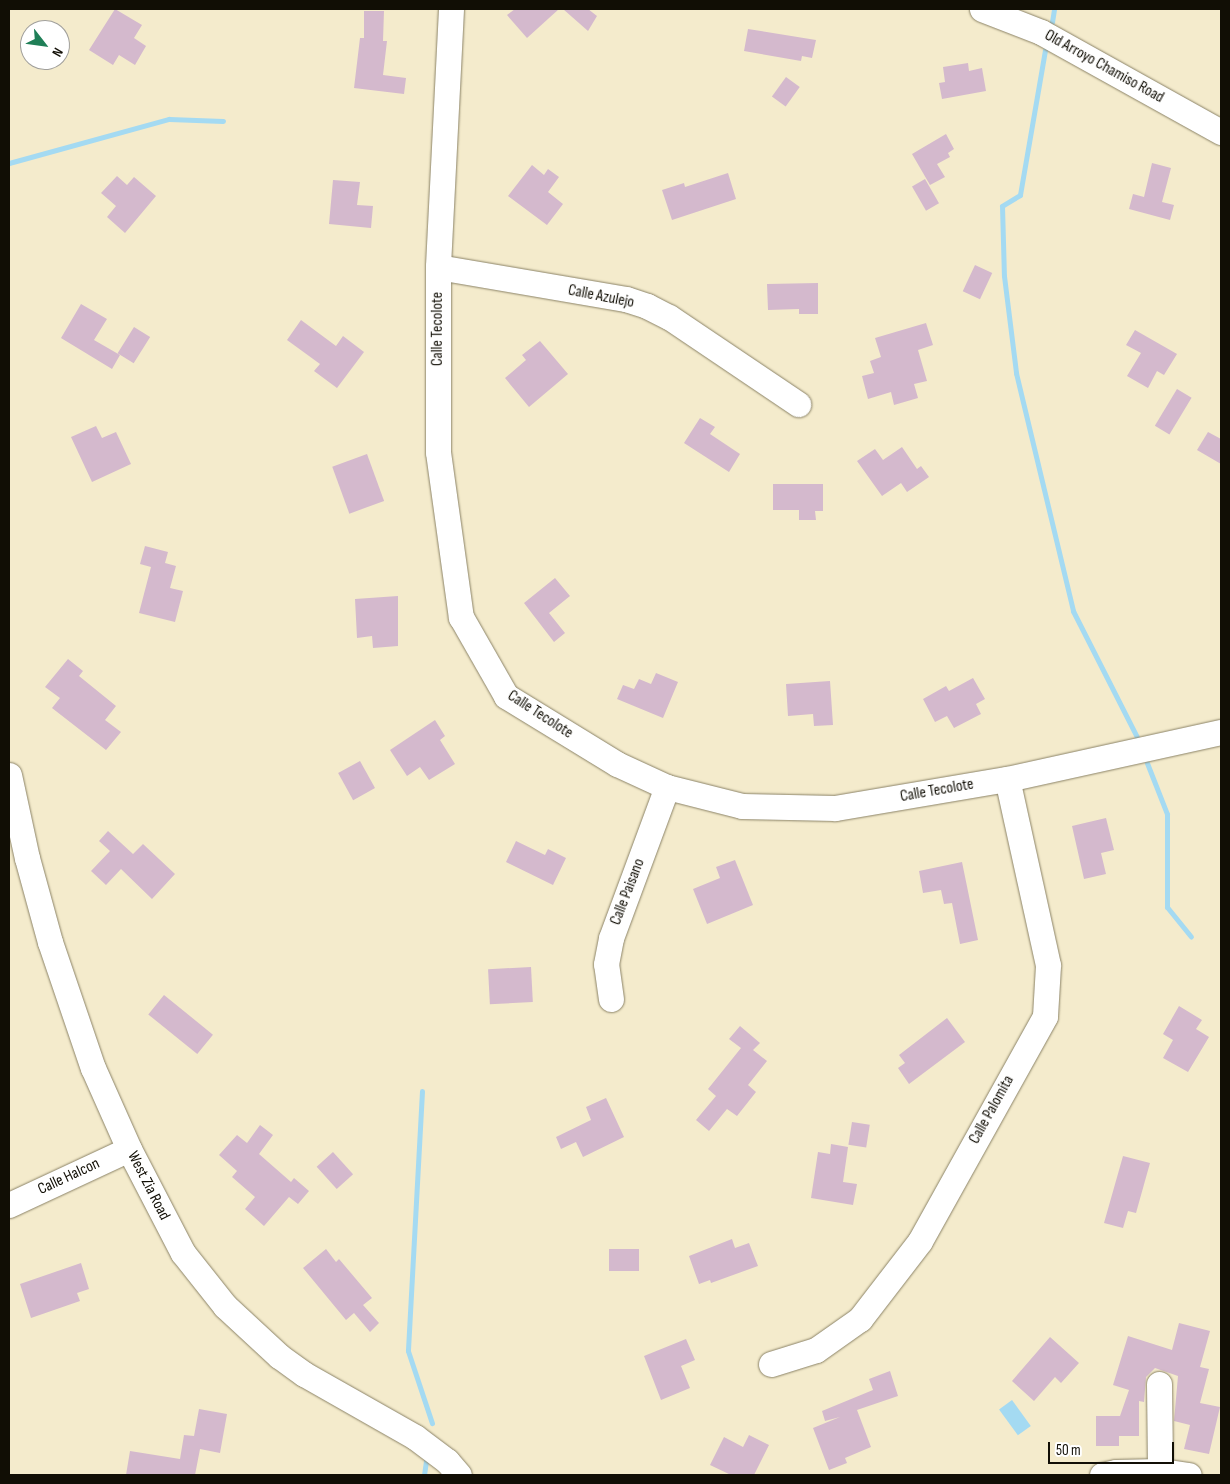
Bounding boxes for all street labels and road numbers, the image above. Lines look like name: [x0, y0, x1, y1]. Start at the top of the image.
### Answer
street label: Old Arroyo Chamiso Road: [1041, 26, 1167, 108]
street label: Calle Azulejo: [566, 281, 636, 313]
street label: Calle Tecolote: [428, 292, 448, 366]
street label: Calle Tecolote: [504, 687, 576, 743]
street label: Calle Tecolote: [899, 775, 975, 807]
street label: Calle Paisano: [607, 856, 649, 928]
street label: Calle Palomita: [965, 1073, 1019, 1147]
street label: West Zia Road: [122, 1148, 174, 1224]
street label: Calle Halcon: [35, 1154, 103, 1200]

